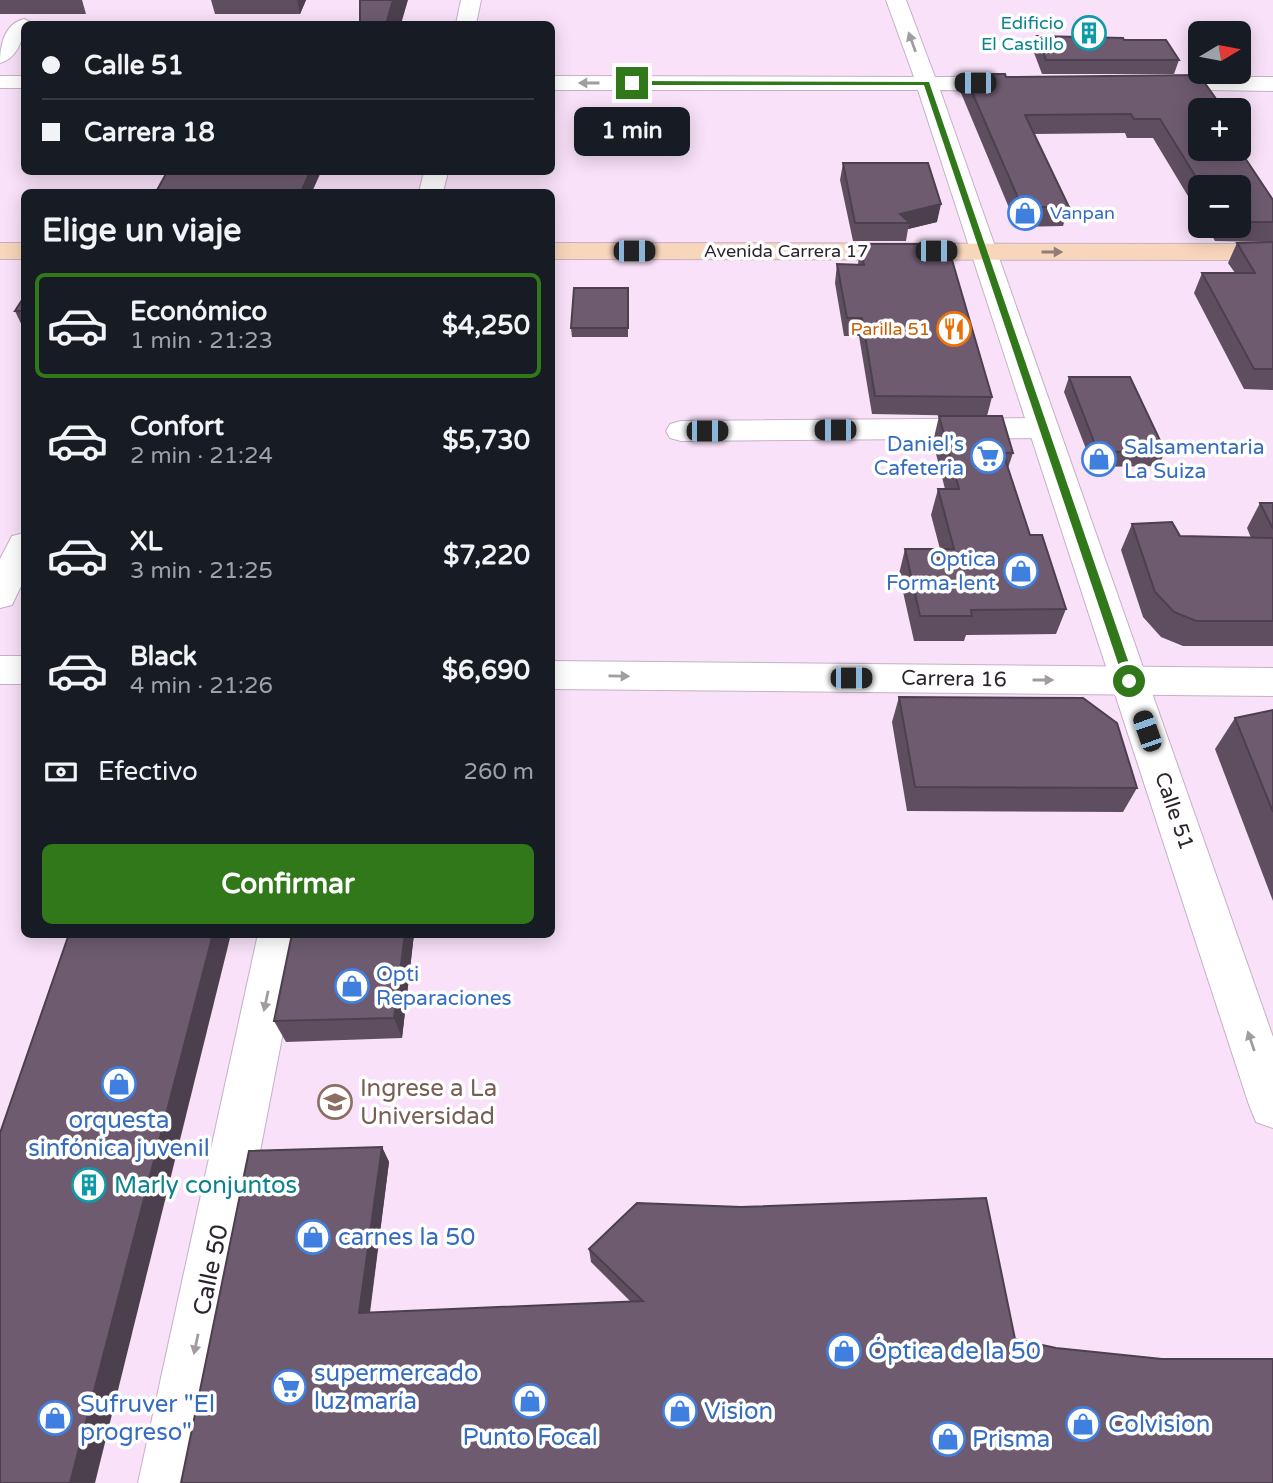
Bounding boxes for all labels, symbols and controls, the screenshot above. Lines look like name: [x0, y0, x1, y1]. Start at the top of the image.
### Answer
place label: Edificio El Castillo: [981, 12, 1064, 55]
building icon: Edificio El Castillo: [1070, 14, 1108, 52]
north arrow: [1188, 21, 1251, 84]
map controls: [1188, 21, 1251, 238]
one-way arrow: [906, 31, 917, 52]
text: Calle 51: [84, 50, 184, 81]
route end: [616, 67, 648, 99]
car: [955, 73, 997, 94]
one-way arrow: [578, 77, 600, 89]
button: +: [1188, 98, 1251, 161]
callout: 1 min: [574, 108, 690, 156]
text: Carrera 18: [84, 117, 215, 148]
text: 1 min: [601, 117, 663, 145]
button: −: [1188, 175, 1251, 238]
shop icon: Vanpan: [1006, 194, 1044, 232]
place label: Vanpan: [1050, 202, 1115, 224]
text: Elige un viaje: [42, 212, 241, 250]
street label: Avenida Carrera 17: [704, 240, 868, 262]
car: [614, 241, 656, 262]
car: [916, 241, 958, 262]
one-way arrow: [1042, 246, 1064, 258]
icon: car: [46, 294, 109, 357]
text: Económico: [130, 296, 267, 327]
text: $4,250: [442, 310, 530, 341]
restaurant icon: Parilla 51: [935, 310, 973, 348]
place label: Parilla 51: [851, 318, 930, 340]
text: 1 min · 21:23: [130, 327, 273, 355]
icon: car: [46, 409, 109, 472]
text: Confort: [130, 411, 224, 442]
car: [815, 420, 857, 441]
car: [687, 421, 729, 442]
text: $5,730: [442, 425, 530, 456]
place label: Daniel's Cafeteria: [874, 432, 964, 481]
place label: Salsamentaria La Suiza: [1124, 435, 1264, 484]
supermarket icon: Daniel's Cafeteria: [969, 437, 1007, 475]
shop icon: Salsamentaria La Suiza: [1080, 440, 1118, 478]
text: 2 min · 21:24: [130, 442, 273, 470]
icon: car: [46, 524, 109, 587]
text: XL: [130, 526, 162, 557]
text: $7,220: [443, 540, 530, 571]
place label: Optica Forma-lent: [886, 547, 996, 596]
shop icon: Optica Forma-lent: [1002, 552, 1040, 590]
text: 3 min · 21:25: [130, 557, 273, 585]
icon: car: [46, 639, 109, 702]
text: Black: [130, 641, 197, 672]
text: $6,690: [442, 655, 530, 686]
route start: [1113, 665, 1145, 697]
street label: Carrera 16: [901, 666, 1007, 692]
car: [831, 668, 873, 689]
one-way arrow: [609, 670, 631, 682]
text: 4 min · 21:26: [130, 672, 273, 700]
one-way arrow: [1032, 674, 1054, 686]
car: [1131, 708, 1164, 754]
icon: cash: [42, 753, 80, 791]
text: Efectivo: [98, 756, 198, 787]
text: 260 m: [464, 758, 534, 786]
street label: Calle 51: [1149, 769, 1199, 853]
button: Confirmar: [42, 844, 534, 924]
place label: Opti Reparaciones: [376, 962, 512, 1011]
shop icon: Opti Reparaciones: [333, 967, 371, 1005]
one-way arrow: [260, 990, 271, 1012]
one-way arrow: [1245, 1030, 1256, 1051]
shop icon: orquesta sinfónica juvenil: [100, 1065, 138, 1103]
place label: Ingrese a La Universidad: [360, 1074, 497, 1131]
school or university icon: Ingrese a La Universidad: [316, 1083, 354, 1121]
place label: orquesta sinfónica juvenil: [28, 1106, 210, 1163]
building icon: Marly conjuntos: [70, 1166, 108, 1204]
place label: Marly conjuntos: [114, 1171, 297, 1200]
shop icon: carnes la 50: [294, 1218, 332, 1256]
street label: Calle 50: [187, 1222, 235, 1318]
place label: carnes la 50: [338, 1223, 475, 1252]
shop icon: Óptica de la 50: [825, 1332, 863, 1370]
one-way arrow: [190, 1333, 201, 1355]
place label: Óptica de la 50: [868, 1336, 1041, 1366]
place label: supermercado luz maría: [314, 1359, 479, 1416]
supermarket icon: supermercado luz maría: [270, 1368, 308, 1406]
shop icon: Punto Focal: [511, 1382, 549, 1420]
place label: Sufruver "El progreso": [80, 1390, 215, 1447]
shop icon: Vision: [661, 1392, 699, 1430]
place label: Vision: [704, 1397, 773, 1426]
shop icon: Sufruver "El progreso": [36, 1399, 74, 1437]
shop icon: Colvision: [1064, 1405, 1102, 1443]
place label: Colvision: [1108, 1410, 1210, 1439]
shop icon: Prisma: [929, 1420, 967, 1458]
place label: Punto Focal: [462, 1423, 598, 1452]
place label: Prisma: [972, 1425, 1050, 1454]

